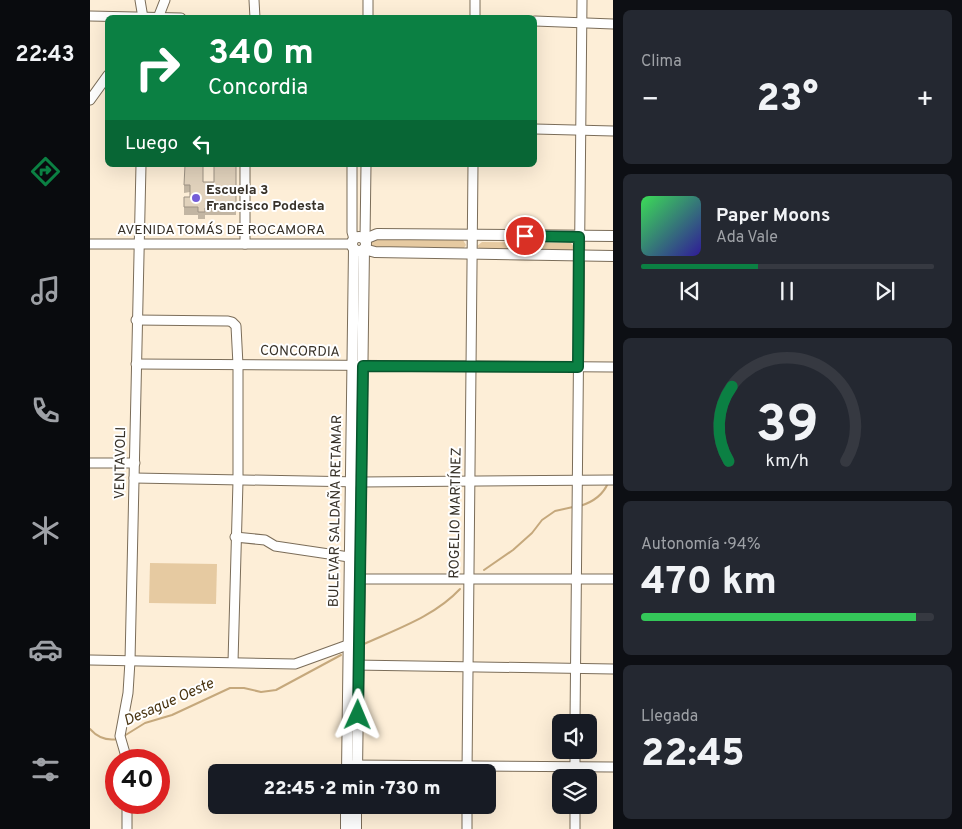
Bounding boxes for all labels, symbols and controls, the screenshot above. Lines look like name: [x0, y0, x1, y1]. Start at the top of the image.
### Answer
text: 340 m: [208, 32, 314, 76]
icon: right: [125, 35, 190, 100]
text: 22:43: [15, 42, 75, 69]
text: Clima: [641, 52, 682, 72]
text: Concordia: [208, 75, 308, 102]
text: 23°: [757, 76, 818, 125]
text: −: [641, 83, 659, 119]
text: +: [916, 83, 934, 119]
icon: left: [188, 130, 216, 158]
text: Luego: [125, 132, 178, 156]
icon: directions: [28, 154, 63, 189]
place label: Escuela 3 Francisco Podesta: [206, 182, 325, 215]
marker: Escuela 3 Francisco Podesta: [190, 192, 202, 204]
text: Paper Moons: [716, 204, 830, 228]
pin: [504, 215, 546, 257]
street label: AVENIDA TOMÁS DE ROCAMORA: [117, 221, 325, 239]
icon: arrive: [511, 222, 539, 250]
text: Ada Vale: [716, 228, 778, 248]
icon: music: [28, 273, 63, 308]
icon: previous: [676, 277, 704, 305]
icon: pause: [773, 277, 801, 305]
icon: next: [871, 277, 899, 305]
street label: CONCORDIA: [260, 343, 340, 361]
icon: phone: [28, 393, 63, 428]
text: 39: [756, 394, 819, 460]
street label: BULEVAR SALDAÑA RETAMAR: [326, 415, 346, 607]
street label: VENTAVOLI: [112, 427, 130, 499]
street label: ROGELIO MARTÍNEZ: [445, 447, 466, 579]
text: km/h: [766, 450, 809, 473]
icon: climate: [28, 513, 63, 548]
text: Autonomía · 94%: [641, 535, 761, 555]
text: 470 km: [641, 559, 777, 608]
icon: car: [28, 632, 63, 667]
water label: Desague Oeste: [121, 675, 217, 731]
position arrow: [331, 688, 383, 740]
text: Llegada: [641, 707, 698, 727]
map controls: [552, 714, 597, 814]
button: sound: [552, 714, 597, 759]
text: 22:45: [641, 731, 745, 780]
speed limit sign: 40: [105, 749, 170, 814]
icon: filters: [28, 752, 63, 787]
button: layers: [552, 769, 597, 814]
text: 22:45 · 2 min · 730 m: [263, 777, 441, 801]

